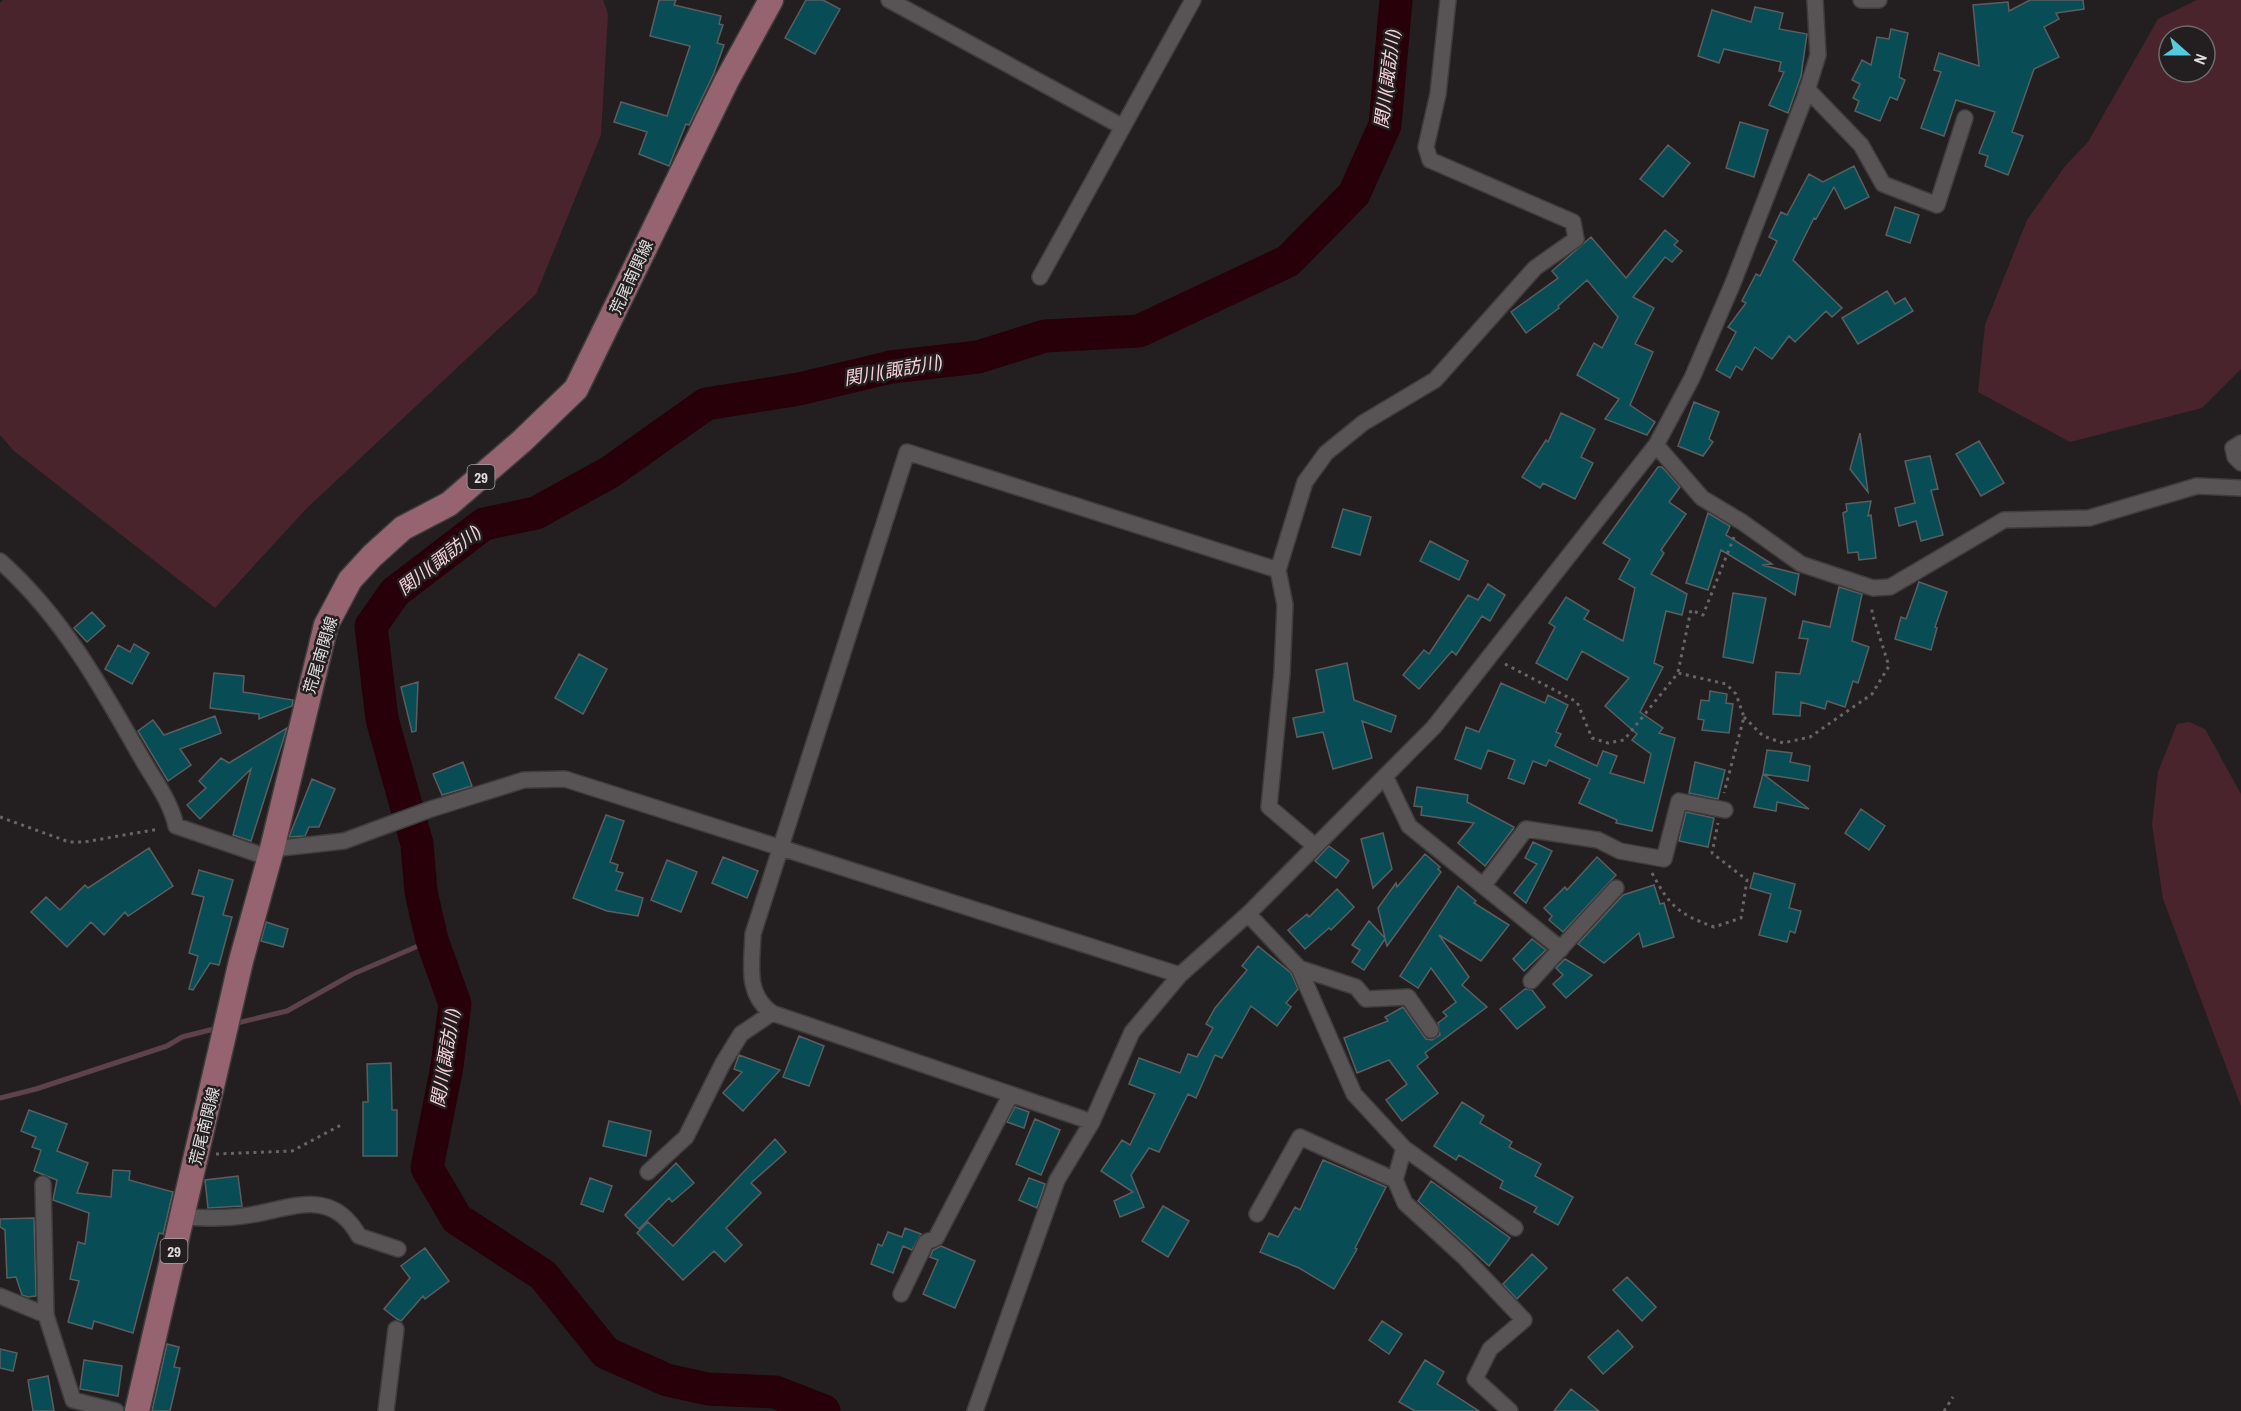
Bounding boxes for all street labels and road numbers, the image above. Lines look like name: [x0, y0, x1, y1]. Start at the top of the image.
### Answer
street label: 荒尾南関線: [604, 236, 658, 318]
road number: 29: [468, 465, 494, 489]
street label: 荒尾南関線: [298, 614, 342, 696]
street label: 荒尾南関線: [184, 1085, 224, 1167]
road number: 29: [160, 1239, 188, 1263]

